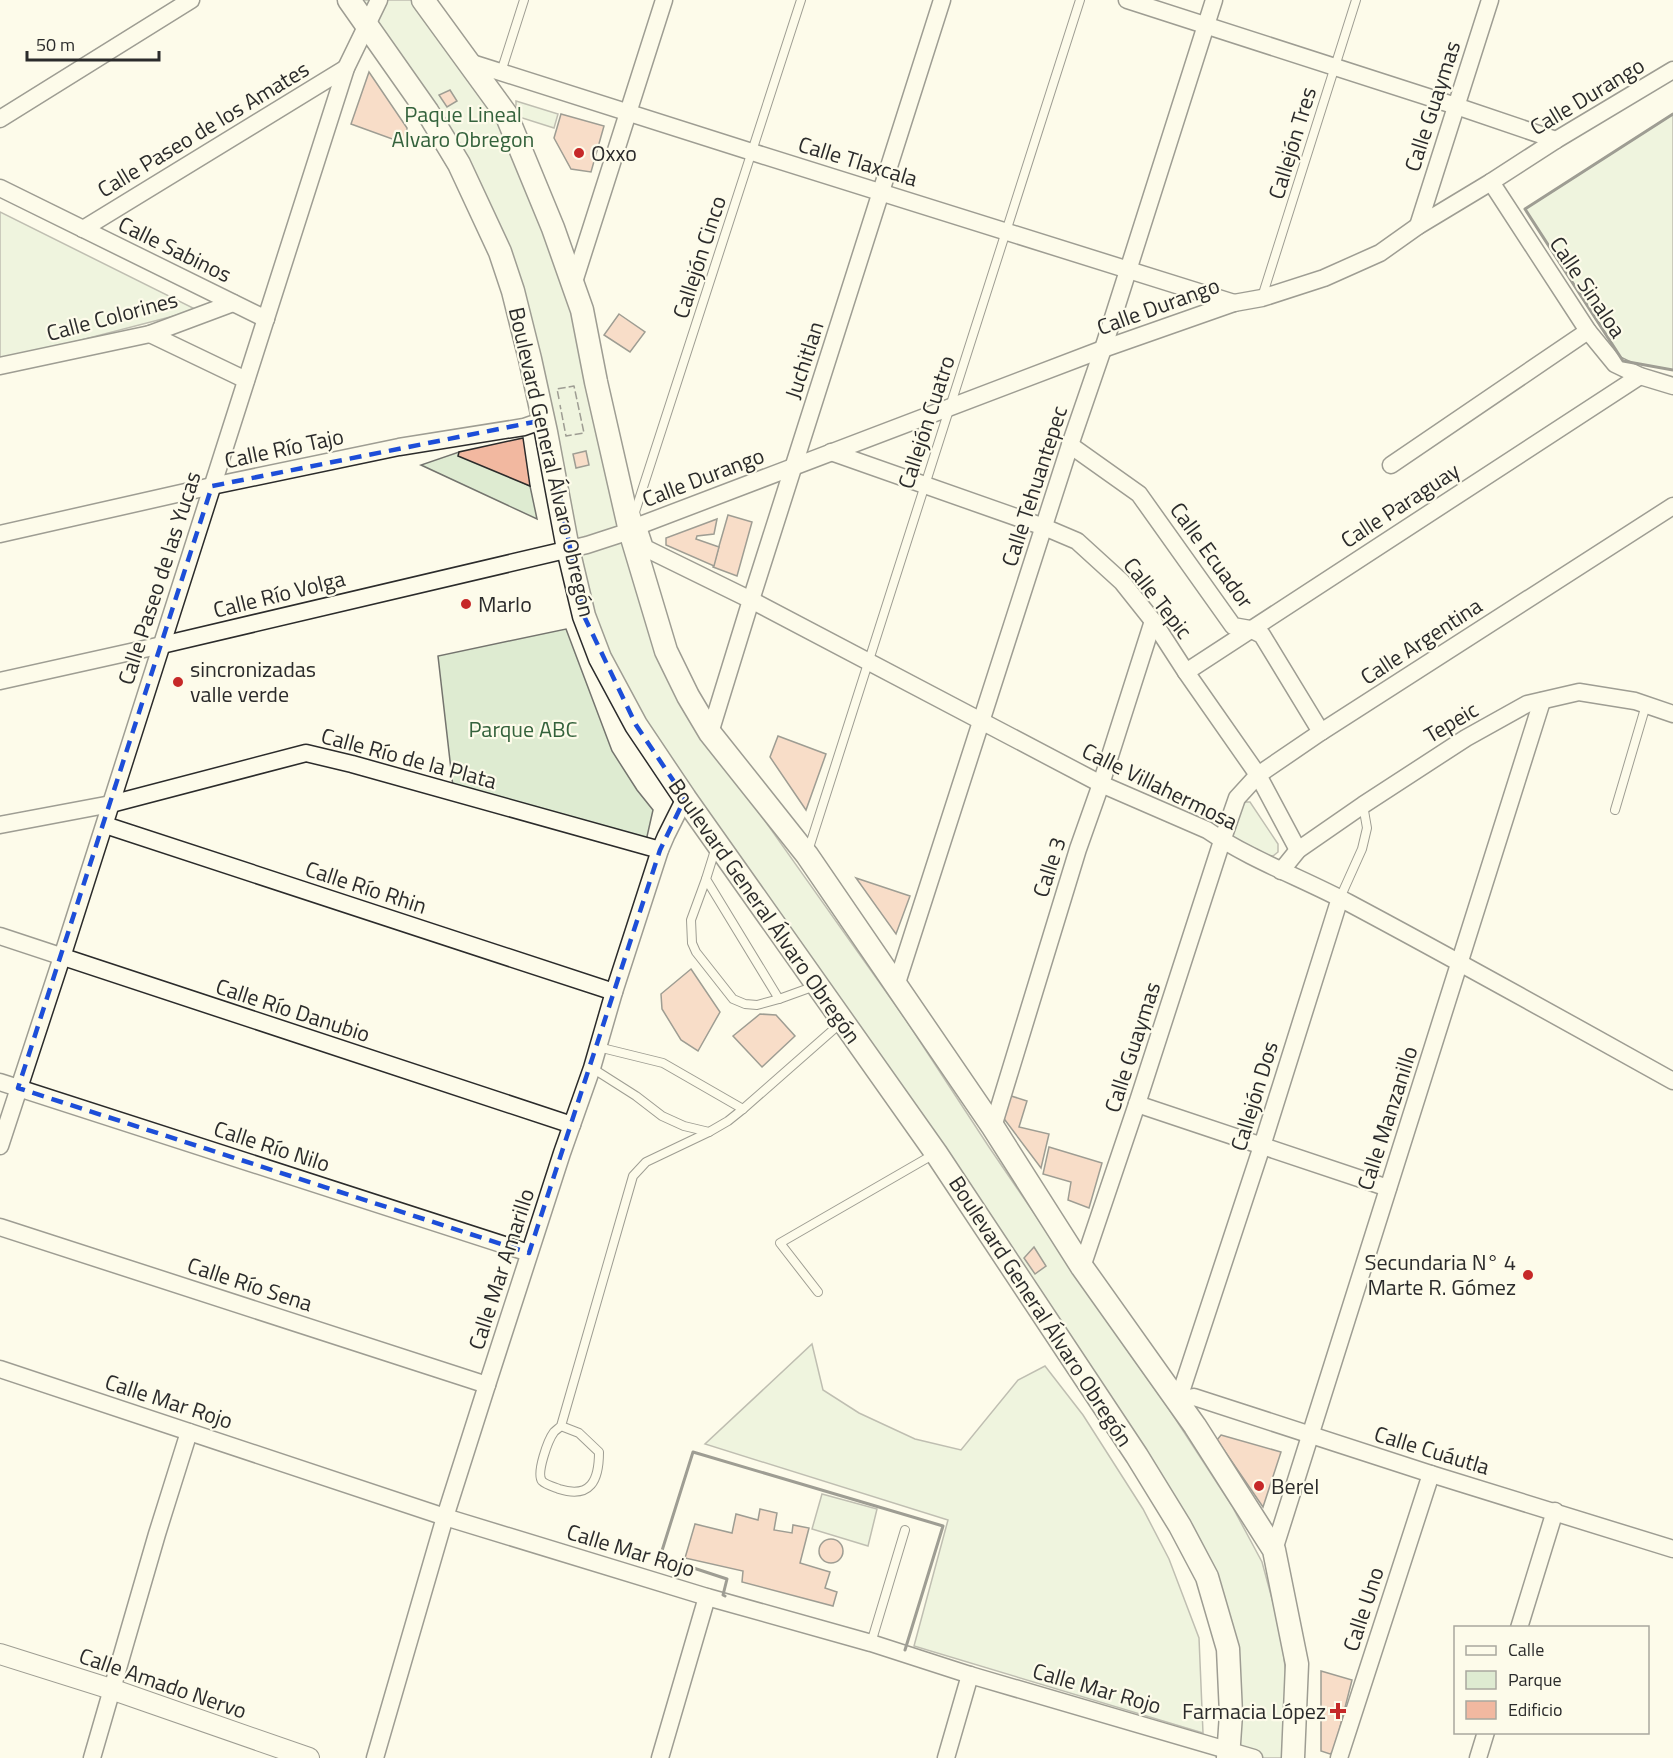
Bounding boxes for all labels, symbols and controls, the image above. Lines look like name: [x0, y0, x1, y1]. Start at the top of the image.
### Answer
scale bar: [27, 24, 159, 62]
text: 50 m: [36, 31, 75, 58]
street label: Calle Guaymas: [1395, 36, 1469, 176]
street label: Calle Durango: [1523, 48, 1651, 144]
street label: Calle Paseo de los Amates: [91, 52, 315, 206]
street label: Callejón Tres: [1259, 83, 1325, 203]
park label: Paque Lineal Alvaro Obregon: [392, 97, 534, 156]
street label: Calle Tlaxcala: [794, 127, 922, 195]
place label: Oxxo: [591, 136, 637, 170]
marker: Oxxo: [572, 146, 586, 160]
street label: Callejón Cinco: [663, 191, 735, 323]
street label: Calle Sabinos: [113, 207, 237, 291]
street label: Calle Sinaloa: [1541, 229, 1635, 345]
street label: Calle Durango: [1092, 268, 1224, 344]
street label: Calle Colorines: [43, 282, 181, 350]
street label: Boulevard General Álvaro Obregón: [500, 304, 604, 620]
street label: Juchitlan: [775, 317, 833, 403]
street label: Callejón Cuatro: [888, 351, 964, 493]
street label: Calle Tehuantepec: [992, 401, 1076, 571]
street label: Calle Río Tajo: [221, 419, 347, 477]
street label: Calle Durango: [637, 438, 769, 516]
street label: Calle Paraguay: [1334, 453, 1467, 556]
street label: Calle Paseo de las Yucas: [108, 467, 210, 689]
street label: Calle Ecuador: [1162, 495, 1262, 616]
street label: Calle Tepic: [1115, 550, 1201, 646]
street label: Calle Río Volga: [209, 561, 349, 627]
place label: Marlo: [478, 587, 532, 621]
street label: Calle Argentina: [1353, 589, 1489, 693]
marker: Marlo: [459, 597, 473, 611]
place label: sincronizadas valle verde: [190, 652, 316, 711]
marker: sincronizadas valle verde: [171, 675, 185, 689]
street label: Tepeic: [1417, 693, 1485, 751]
park label: Parque ABC: [468, 712, 578, 746]
street label: Calle Río de la Plata: [317, 718, 501, 798]
street label: Calle Villahermosa: [1076, 734, 1244, 838]
street label: Boulevard General Álvaro Obregón: [660, 771, 870, 1051]
street label: Calle 3: [1023, 833, 1075, 901]
street label: Calle Río Rhin: [301, 851, 431, 923]
street label: Calle Río Danubio: [211, 969, 375, 1051]
street label: Calle Guaymas: [1095, 977, 1169, 1117]
street label: Callejón Dos: [1221, 1037, 1287, 1155]
street label: Calle Manzanillo: [1348, 1041, 1426, 1195]
street label: Calle Río Nilo: [210, 1111, 334, 1181]
street label: Boulevard General Álvaro Obregón: [940, 1169, 1142, 1453]
street label: Calle Mar Amarillo: [459, 1184, 543, 1354]
place label: Secundaria N° 4 Marte R. Gómez: [1365, 1245, 1516, 1304]
street label: Calle Río Sena: [183, 1248, 317, 1320]
marker: Secundaria N° 4 Marte R. Gómez: [1521, 1268, 1535, 1282]
street label: Calle Mar Rojo: [101, 1364, 237, 1438]
street label: Calle Cuáutla: [1370, 1416, 1494, 1484]
place label: Berel: [1271, 1469, 1319, 1503]
marker: Berel: [1252, 1479, 1266, 1493]
street label: Calle Mar Rojo: [563, 1514, 699, 1586]
street label: Calle Uno: [1333, 1563, 1393, 1655]
legend: [1454, 1626, 1649, 1734]
text: Calle: [1508, 1636, 1544, 1663]
street label: Calle Amado Nervo: [75, 1638, 251, 1728]
street label: Calle Mar Rojo: [1029, 1653, 1165, 1723]
text: Parque: [1508, 1666, 1562, 1693]
place label: Farmacia López: [1182, 1694, 1326, 1728]
text: Edificio: [1508, 1696, 1562, 1723]
marker: Farmacia López: [1331, 1704, 1345, 1718]

